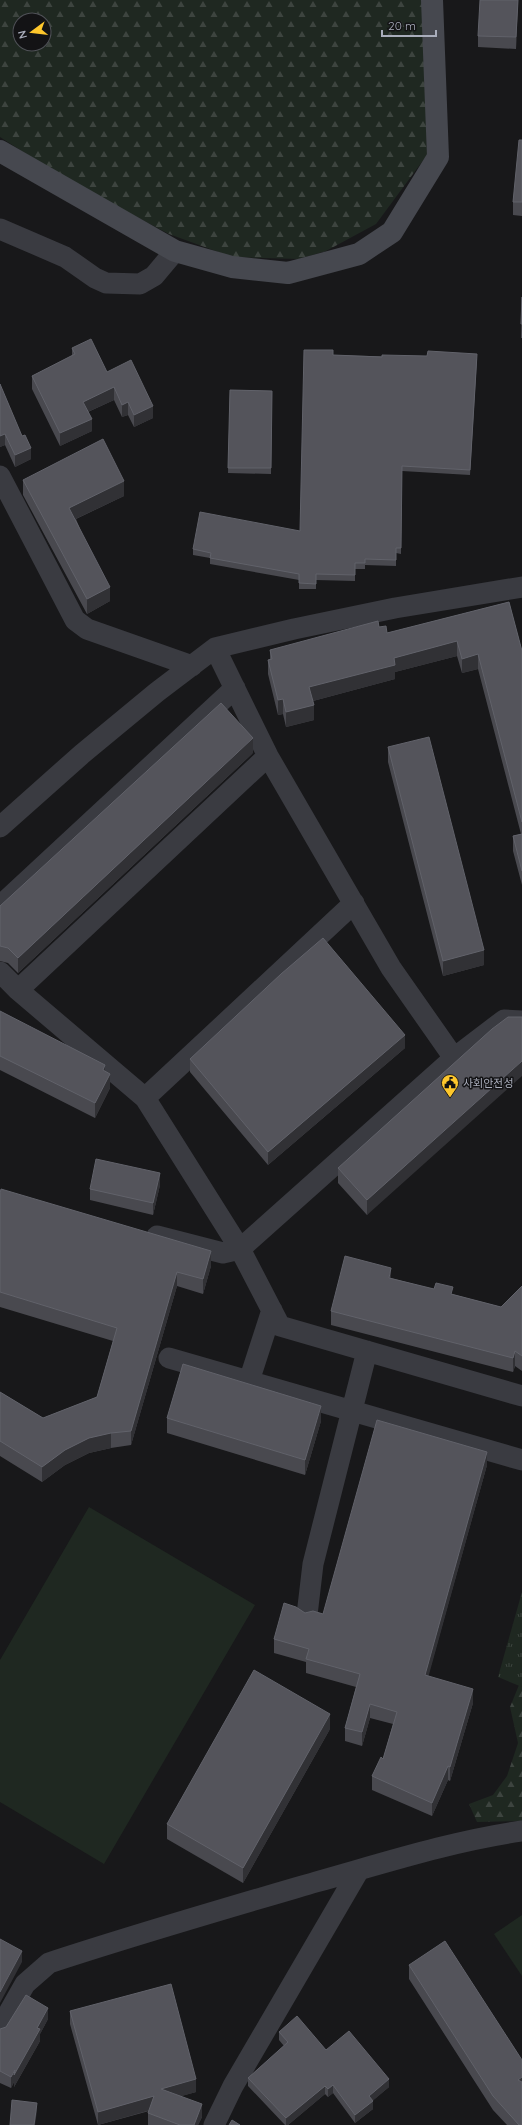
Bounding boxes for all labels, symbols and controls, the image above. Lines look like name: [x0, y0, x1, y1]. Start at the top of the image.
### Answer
north arrow: [12, 12, 52, 52]
scale bar: [382, 12, 436, 38]
text: 20 m: [388, 18, 416, 33]
text: N: [15, 29, 30, 40]
public building icon: 사회안전성: [440, 1073, 460, 1098]
place label: 사회안전성: [463, 1076, 514, 1090]

